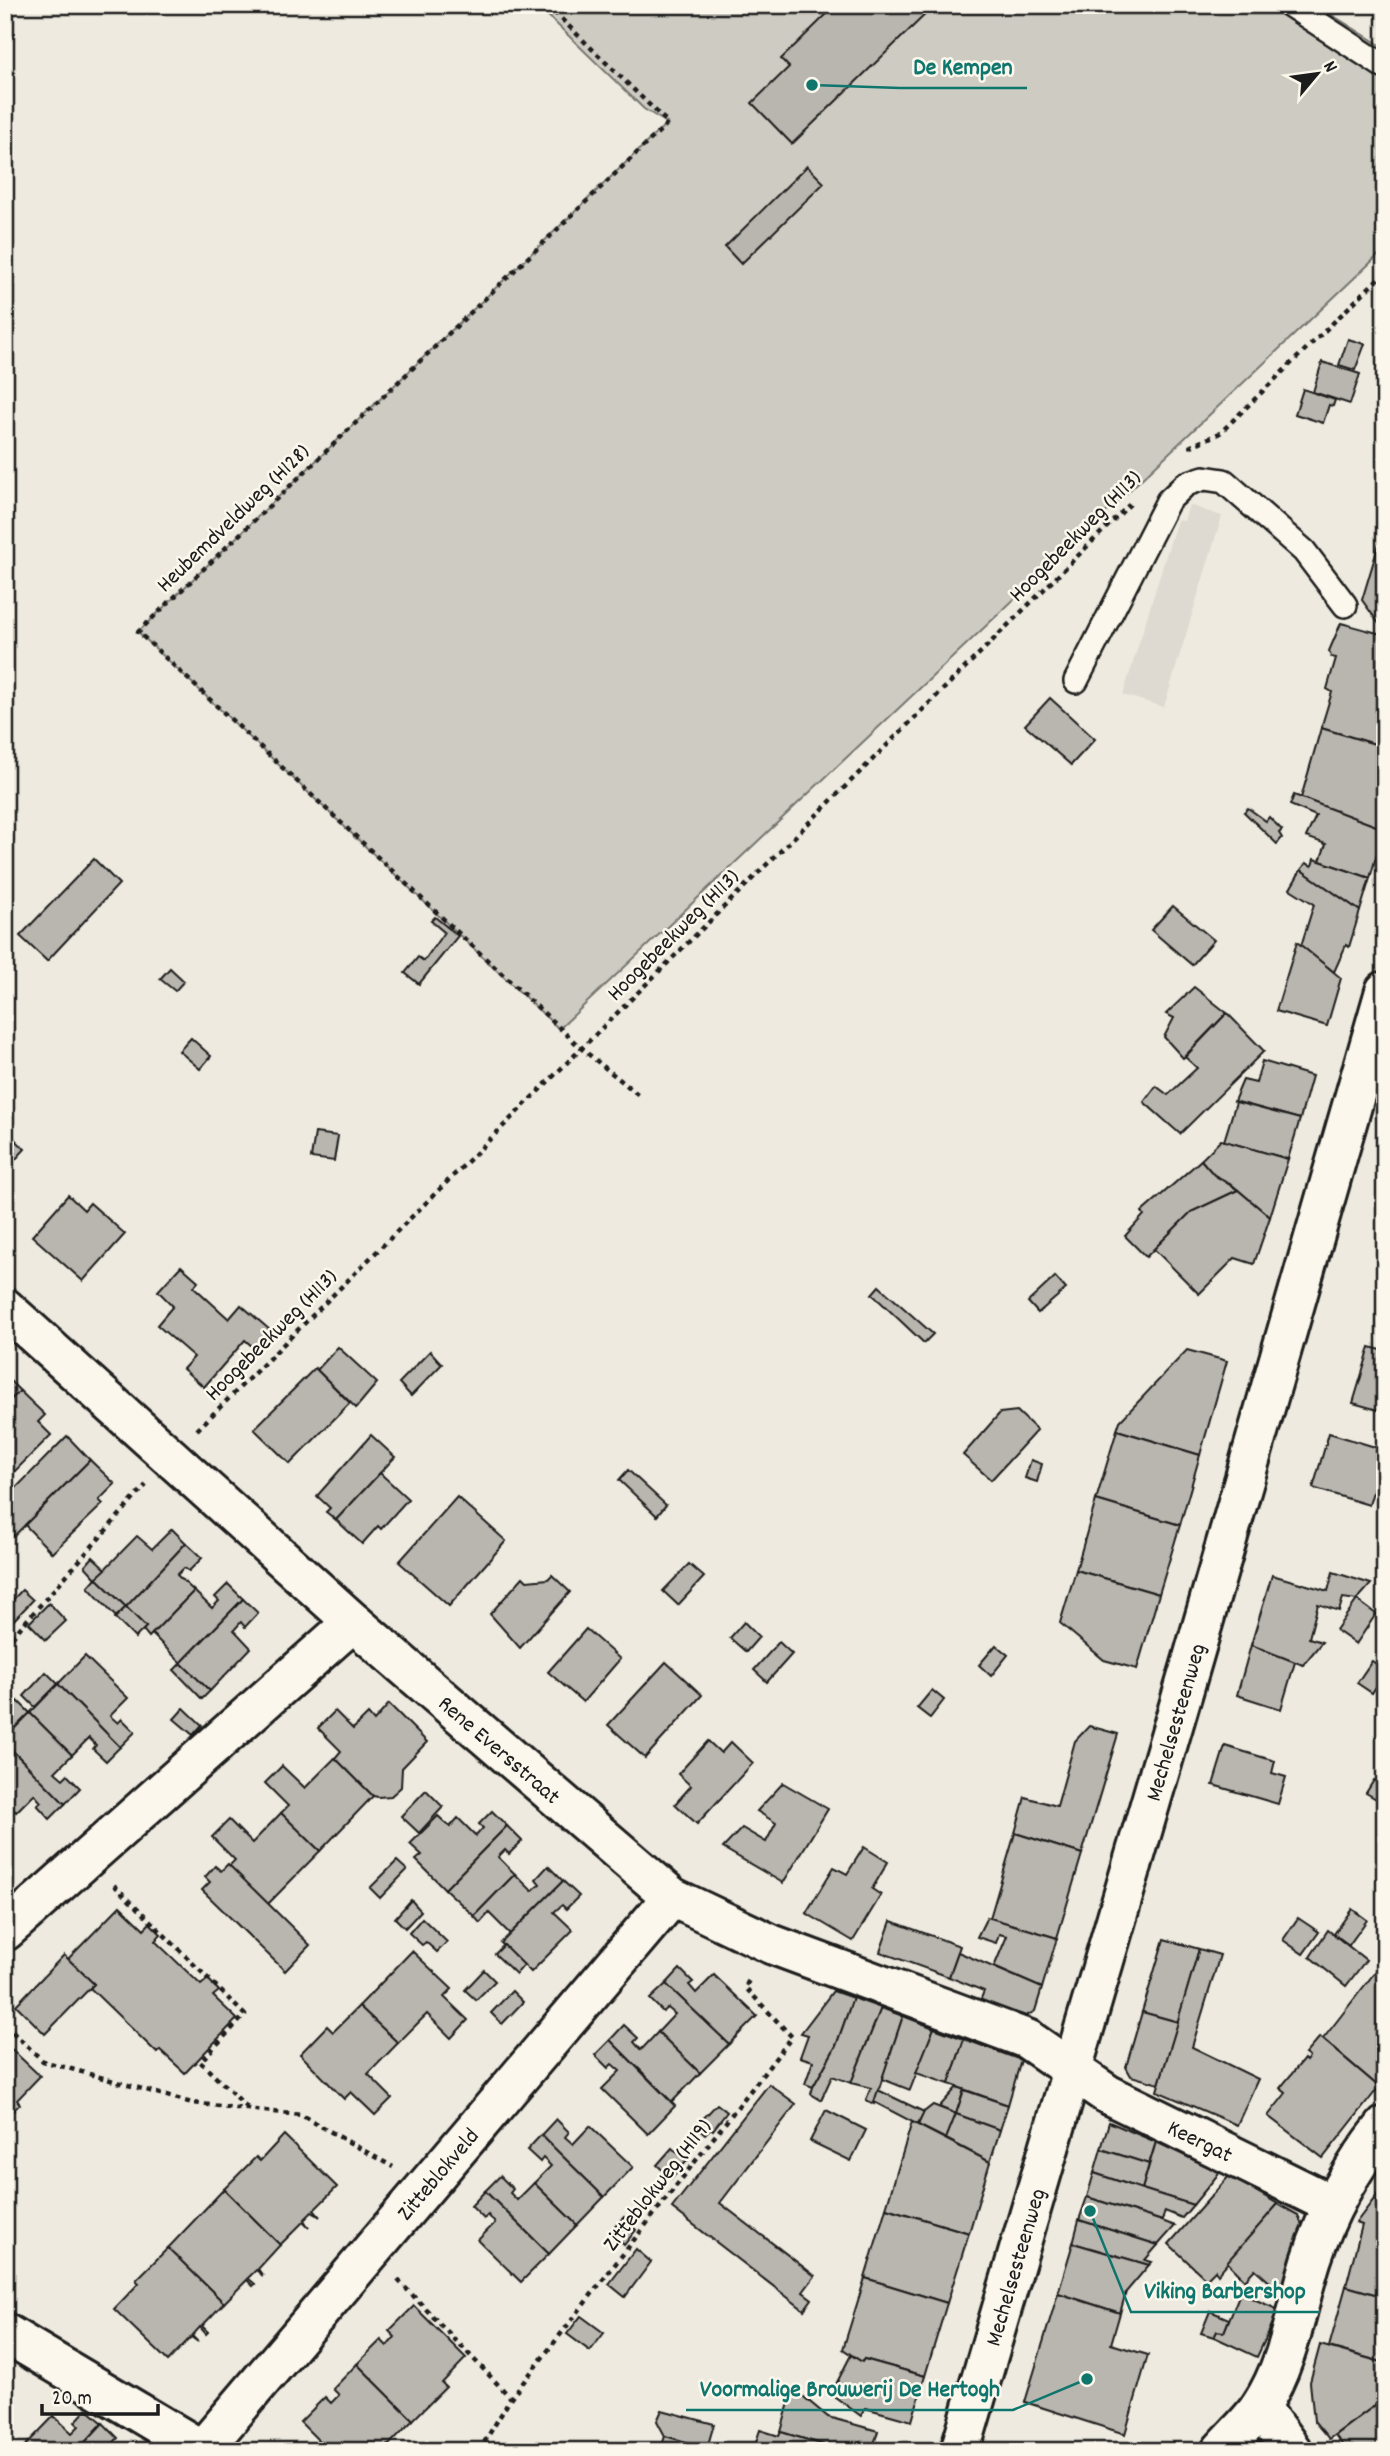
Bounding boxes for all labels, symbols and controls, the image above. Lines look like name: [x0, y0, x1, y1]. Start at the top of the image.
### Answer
north arrow: [1282, 38, 1352, 108]
callout: De Kempen: [900, 43, 1027, 88]
text: De Kempen: [913, 52, 1013, 86]
text: N: [1315, 57, 1343, 78]
street label: Heubemdveldweg (H128): [150, 437, 319, 602]
street label: Hoogebeekweg (H113): [1003, 464, 1150, 611]
street label: Hoogebeekweg (H113): [601, 863, 748, 1010]
street label: Hoogebeekweg (H113): [199, 1263, 346, 1410]
street label: Mechelsesteenweg: [1139, 1640, 1216, 1806]
street label: Rene Eversstraat: [429, 1689, 566, 1814]
street label: Zitteblokweg (H119): [596, 2113, 721, 2260]
street label: Keergat: [1161, 2113, 1237, 2173]
street label: Zitteblokveld: [391, 2122, 489, 2229]
street label: Mechelsesteenweg: [979, 2185, 1056, 2351]
callout: Viking Barbershop: [1131, 2267, 1320, 2312]
text: Viking Barbershop: [1144, 2276, 1306, 2310]
callout: Voormalige Brouwerij De Hertogh: [686, 2365, 1013, 2410]
scale bar: [42, 2372, 158, 2416]
text: Voormalige Brouwerij De Hertogh: [700, 2374, 1000, 2408]
text: 20 m: [52, 2385, 92, 2415]

